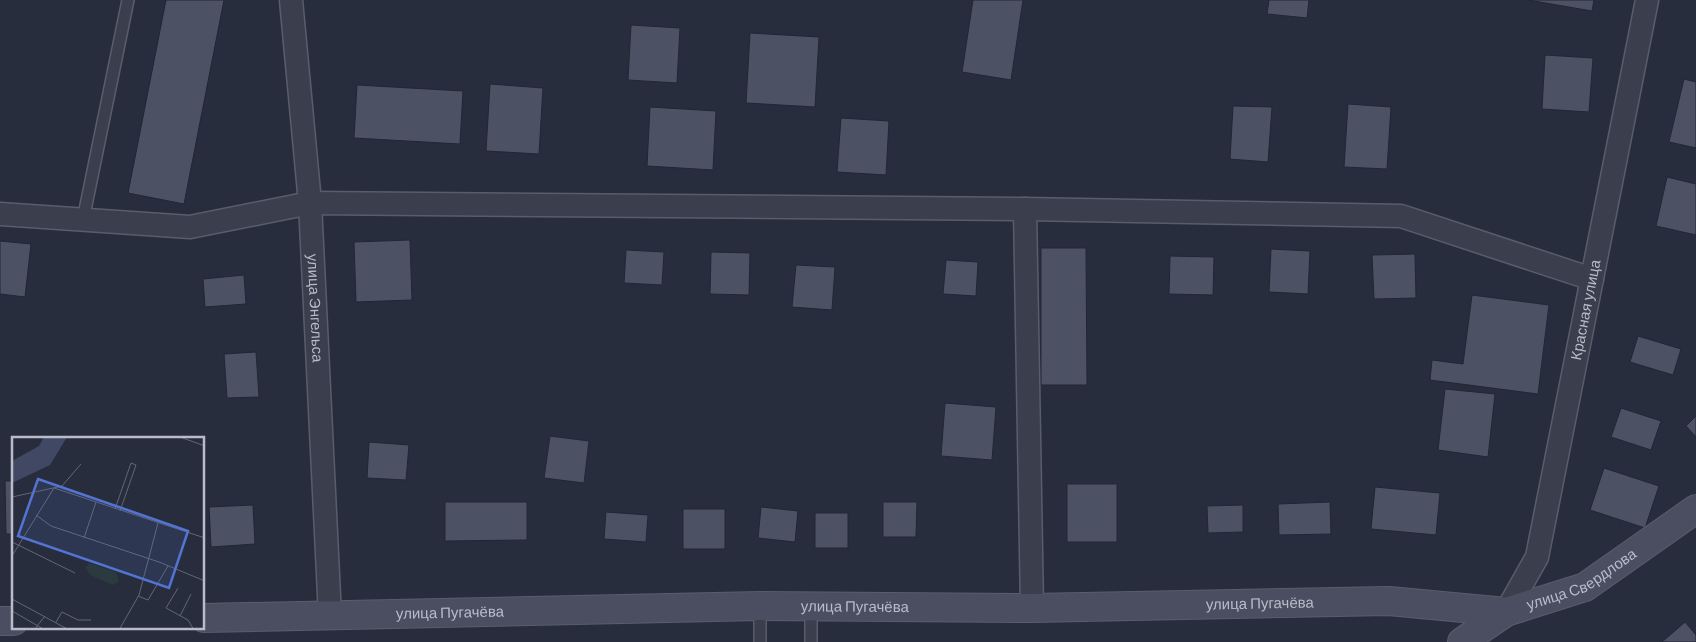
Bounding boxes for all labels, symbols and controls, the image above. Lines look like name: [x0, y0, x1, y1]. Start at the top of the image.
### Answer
street label: улица Энгельса: [304, 253, 328, 363]
street label: Красная улица: [1566, 257, 1604, 361]
inset map: [12, 437, 205, 630]
street label: улица Свердлова: [1524, 544, 1640, 613]
street label: улица Пугачёва: [1206, 592, 1315, 613]
street label: улица Пугачёва: [801, 596, 910, 615]
street label: улица Пугачёва: [396, 602, 505, 622]

